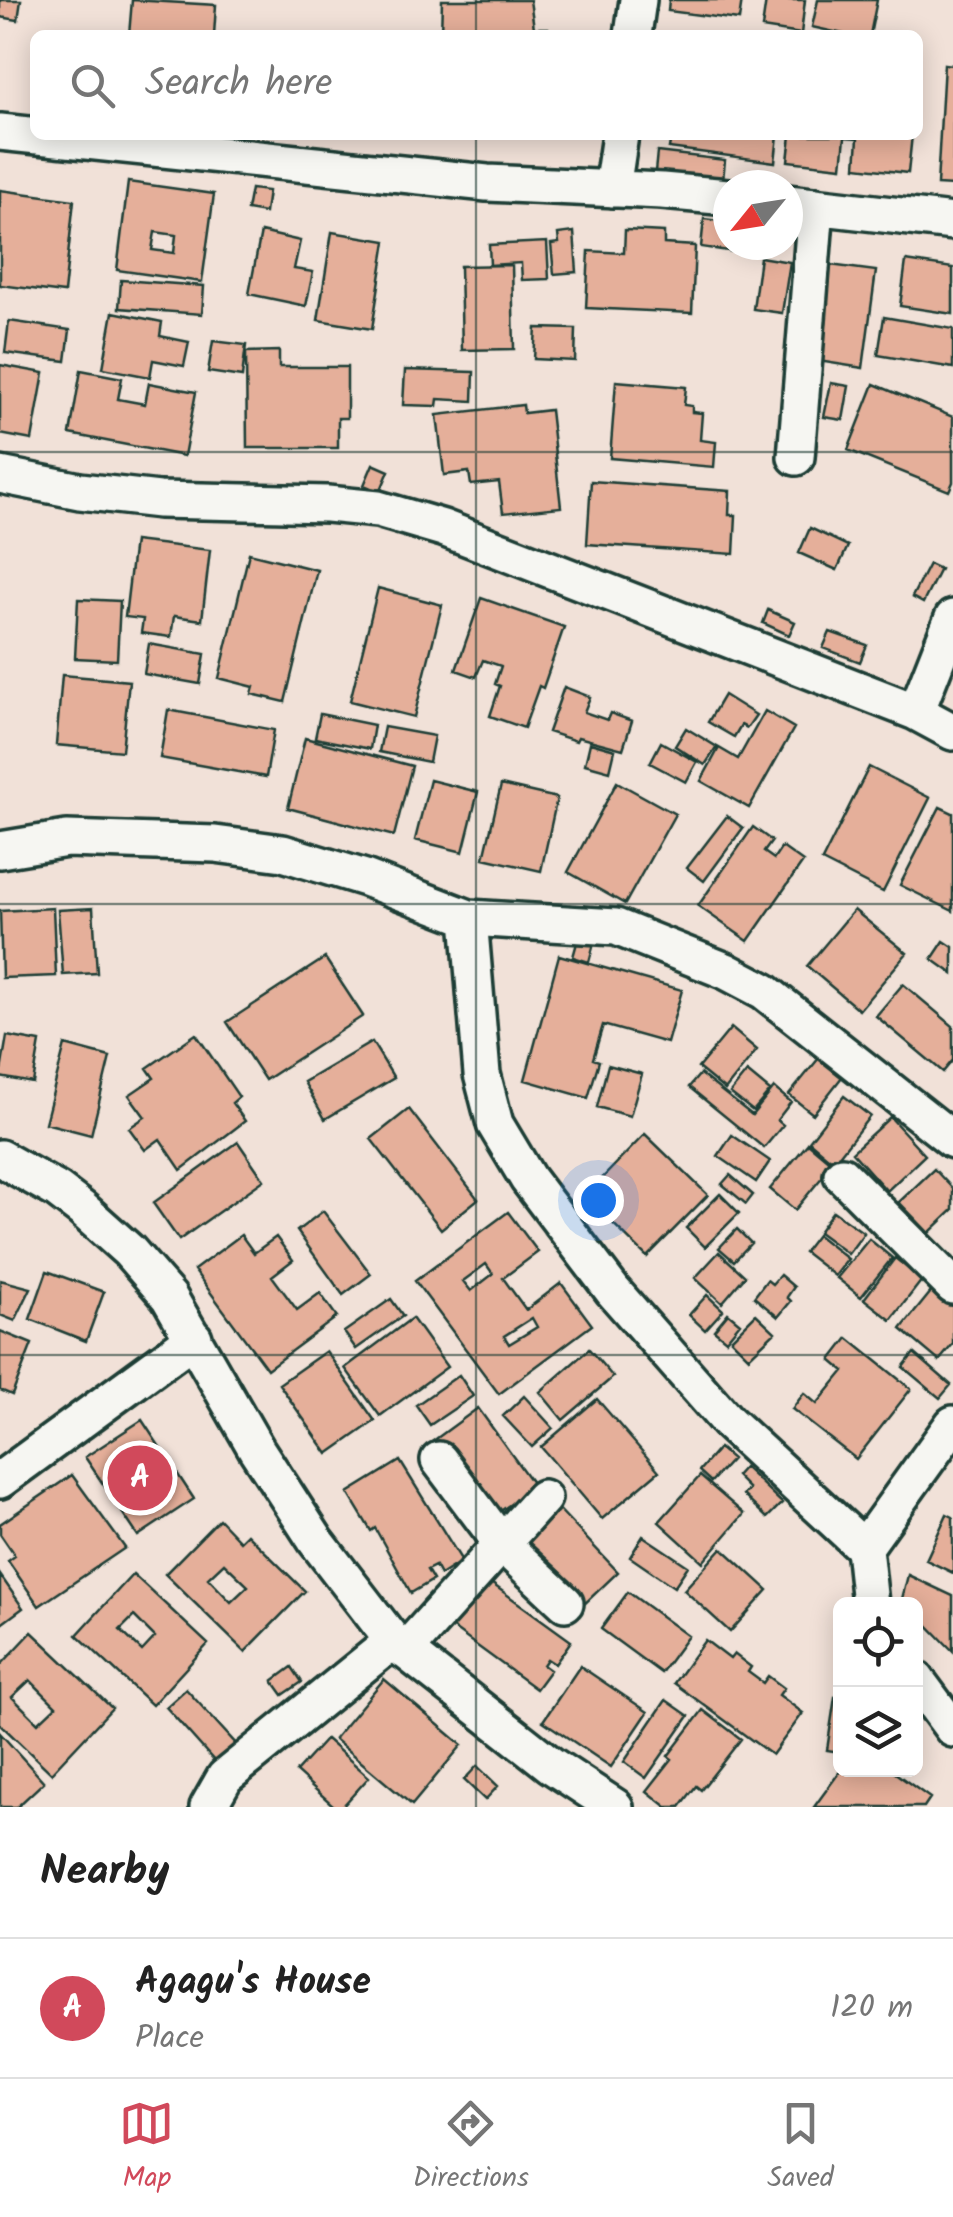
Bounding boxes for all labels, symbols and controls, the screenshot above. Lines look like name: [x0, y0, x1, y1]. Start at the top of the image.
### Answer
search box: [30, 30, 923, 140]
text: Search here: [145, 55, 332, 115]
icon: search: [65, 58, 120, 113]
north arrow: [713, 170, 803, 260]
your location: [573, 1175, 624, 1226]
pin: A: [108, 1440, 172, 1516]
map controls: [833, 1597, 923, 1777]
button: locate: [833, 1597, 923, 1687]
button: layers: [833, 1687, 923, 1777]
text: Nearby: [40, 1839, 169, 1906]
text: Agagu's House: [135, 1953, 371, 2013]
text: A: [62, 1983, 83, 2034]
text: 120 m: [830, 1983, 913, 2034]
text: Place: [135, 2013, 204, 2064]
tab: Map: [119, 2096, 174, 2201]
tab: Directions: [413, 2096, 529, 2201]
tab: Saved: [767, 2096, 834, 2201]

